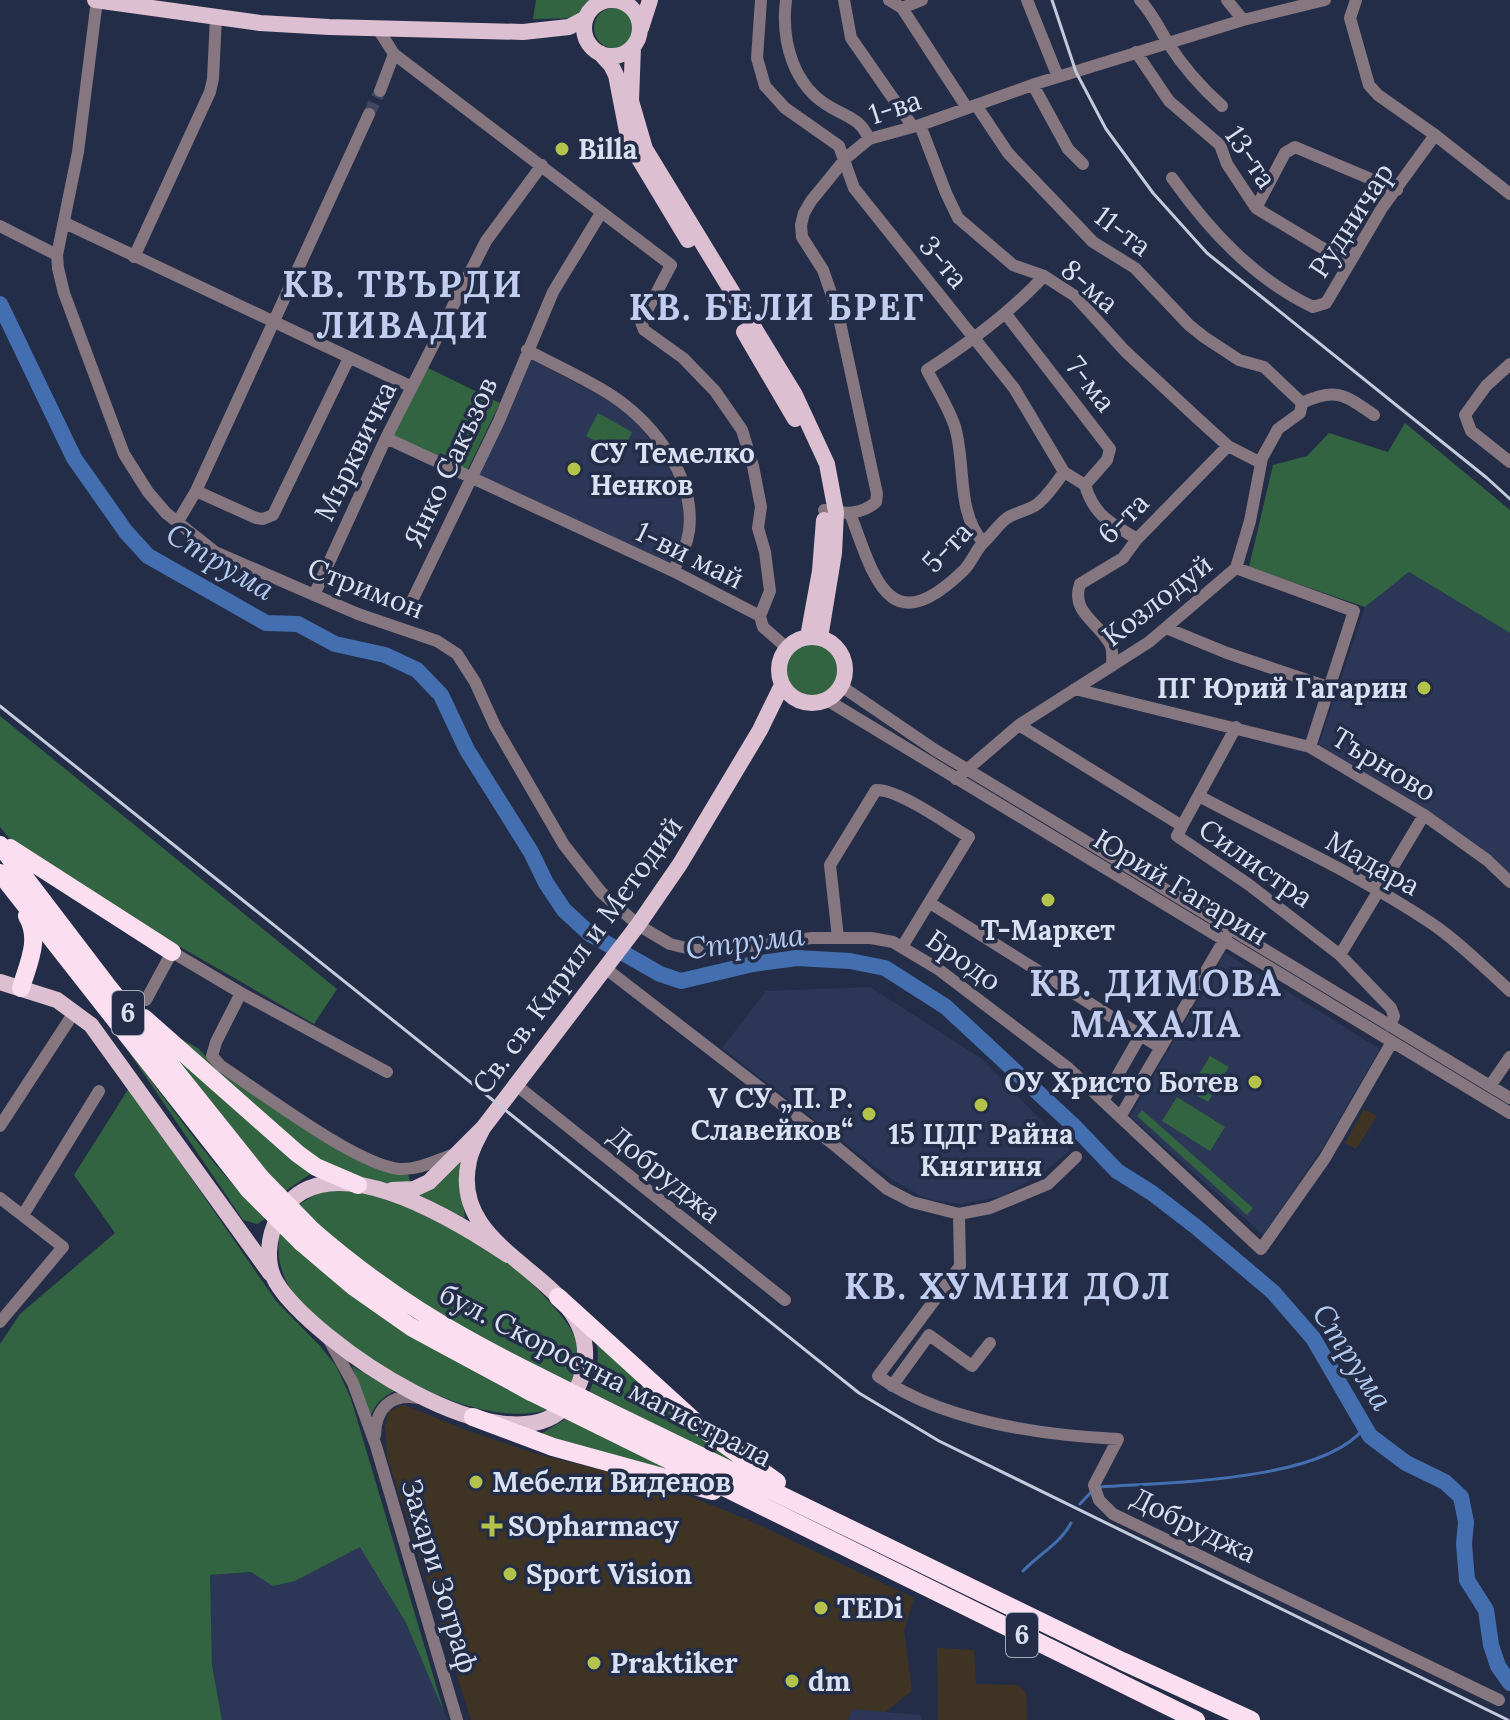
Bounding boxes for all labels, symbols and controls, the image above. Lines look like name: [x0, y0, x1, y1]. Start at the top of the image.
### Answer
street label: 1-ва: [864, 82, 926, 132]
street label: 13-та: [1217, 119, 1285, 195]
place label: Billa: [578, 131, 638, 167]
marker: Billa: [553, 140, 571, 158]
street label: Рудничар: [1300, 156, 1402, 284]
street label: 11-та: [1087, 198, 1159, 264]
street label: 3-та: [912, 228, 976, 296]
street label: 8-ма: [1054, 251, 1126, 321]
district label: КВ. ТВЪРДИ ЛИВАДИ: [282, 261, 524, 348]
district label: КВ. БЕЛИ БРЕГ: [629, 284, 925, 330]
street label: 7-ма: [1058, 349, 1124, 419]
street label: Янко Сакъзов: [395, 371, 505, 553]
street label: Мърквичка: [306, 375, 404, 527]
place label: СУ Темелко Ненков: [590, 435, 755, 503]
marker: СУ Темелко Ненков: [565, 460, 583, 478]
street label: 6-та: [1090, 485, 1156, 551]
street label: 1-ви май: [630, 513, 750, 597]
water label: Струма: [160, 514, 282, 608]
street label: 5-та: [914, 514, 980, 580]
street label: Козлодуй: [1095, 546, 1219, 654]
street label: Стримон: [303, 549, 429, 627]
place label: ПГ Юрий Гагарин: [1157, 670, 1408, 706]
marker: ПГ Юрий Гагарин: [1415, 679, 1433, 697]
street label: Търново: [1325, 719, 1443, 809]
street label: Св. св. Кирил и Методий: [464, 809, 690, 1101]
street label: Силистра: [1192, 811, 1320, 915]
street label: Юрий Гагарин: [1087, 821, 1275, 953]
street label: Мадара: [1320, 822, 1426, 904]
marker: Т-Маркет: [1039, 891, 1057, 909]
place label: Т-Маркет: [981, 912, 1115, 948]
water label: Струма: [683, 915, 807, 967]
street label: Бродо: [919, 921, 1009, 999]
district label: КВ. ДИМОВА МАХАЛА: [1029, 960, 1283, 1047]
road number: 6: [112, 991, 144, 1035]
place label: ОУ Христо Ботев: [1004, 1064, 1239, 1100]
marker: ОУ Христо Ботев: [1246, 1073, 1264, 1091]
place label: V СУ „П. Р. Славейков“: [691, 1080, 853, 1148]
marker: 15 ЦДГ Райна Княгиня: [972, 1096, 990, 1114]
marker: V СУ „П. Р. Славейков“: [860, 1105, 878, 1123]
place label: 15 ЦДГ Райна Княгиня: [888, 1116, 1074, 1184]
street label: Добруджа: [601, 1118, 729, 1230]
district label: КВ. ХУМНИ ДОЛ: [844, 1263, 1172, 1309]
street label: бул. Скоростна магистрала: [434, 1275, 778, 1475]
water label: Струма: [1304, 1296, 1402, 1417]
place label: Мебели Виденов: [492, 1464, 731, 1500]
marker: Мебели Виденов: [467, 1473, 485, 1491]
street label: Захари Зограф: [393, 1474, 487, 1678]
street label: Добруджа: [1125, 1479, 1263, 1571]
place label: SOpharmacy: [508, 1508, 679, 1544]
marker: SOpharmacy: [483, 1517, 501, 1535]
place label: Sport Vision: [526, 1556, 692, 1592]
marker: Sport Vision: [501, 1565, 519, 1583]
place label: TEDi: [837, 1590, 903, 1626]
marker: TEDi: [812, 1599, 830, 1617]
road number: 6: [1006, 1613, 1038, 1657]
place label: Praktiker: [610, 1645, 738, 1681]
marker: Praktiker: [585, 1654, 603, 1672]
place label: dm: [808, 1663, 851, 1699]
marker: dm: [783, 1672, 801, 1690]

